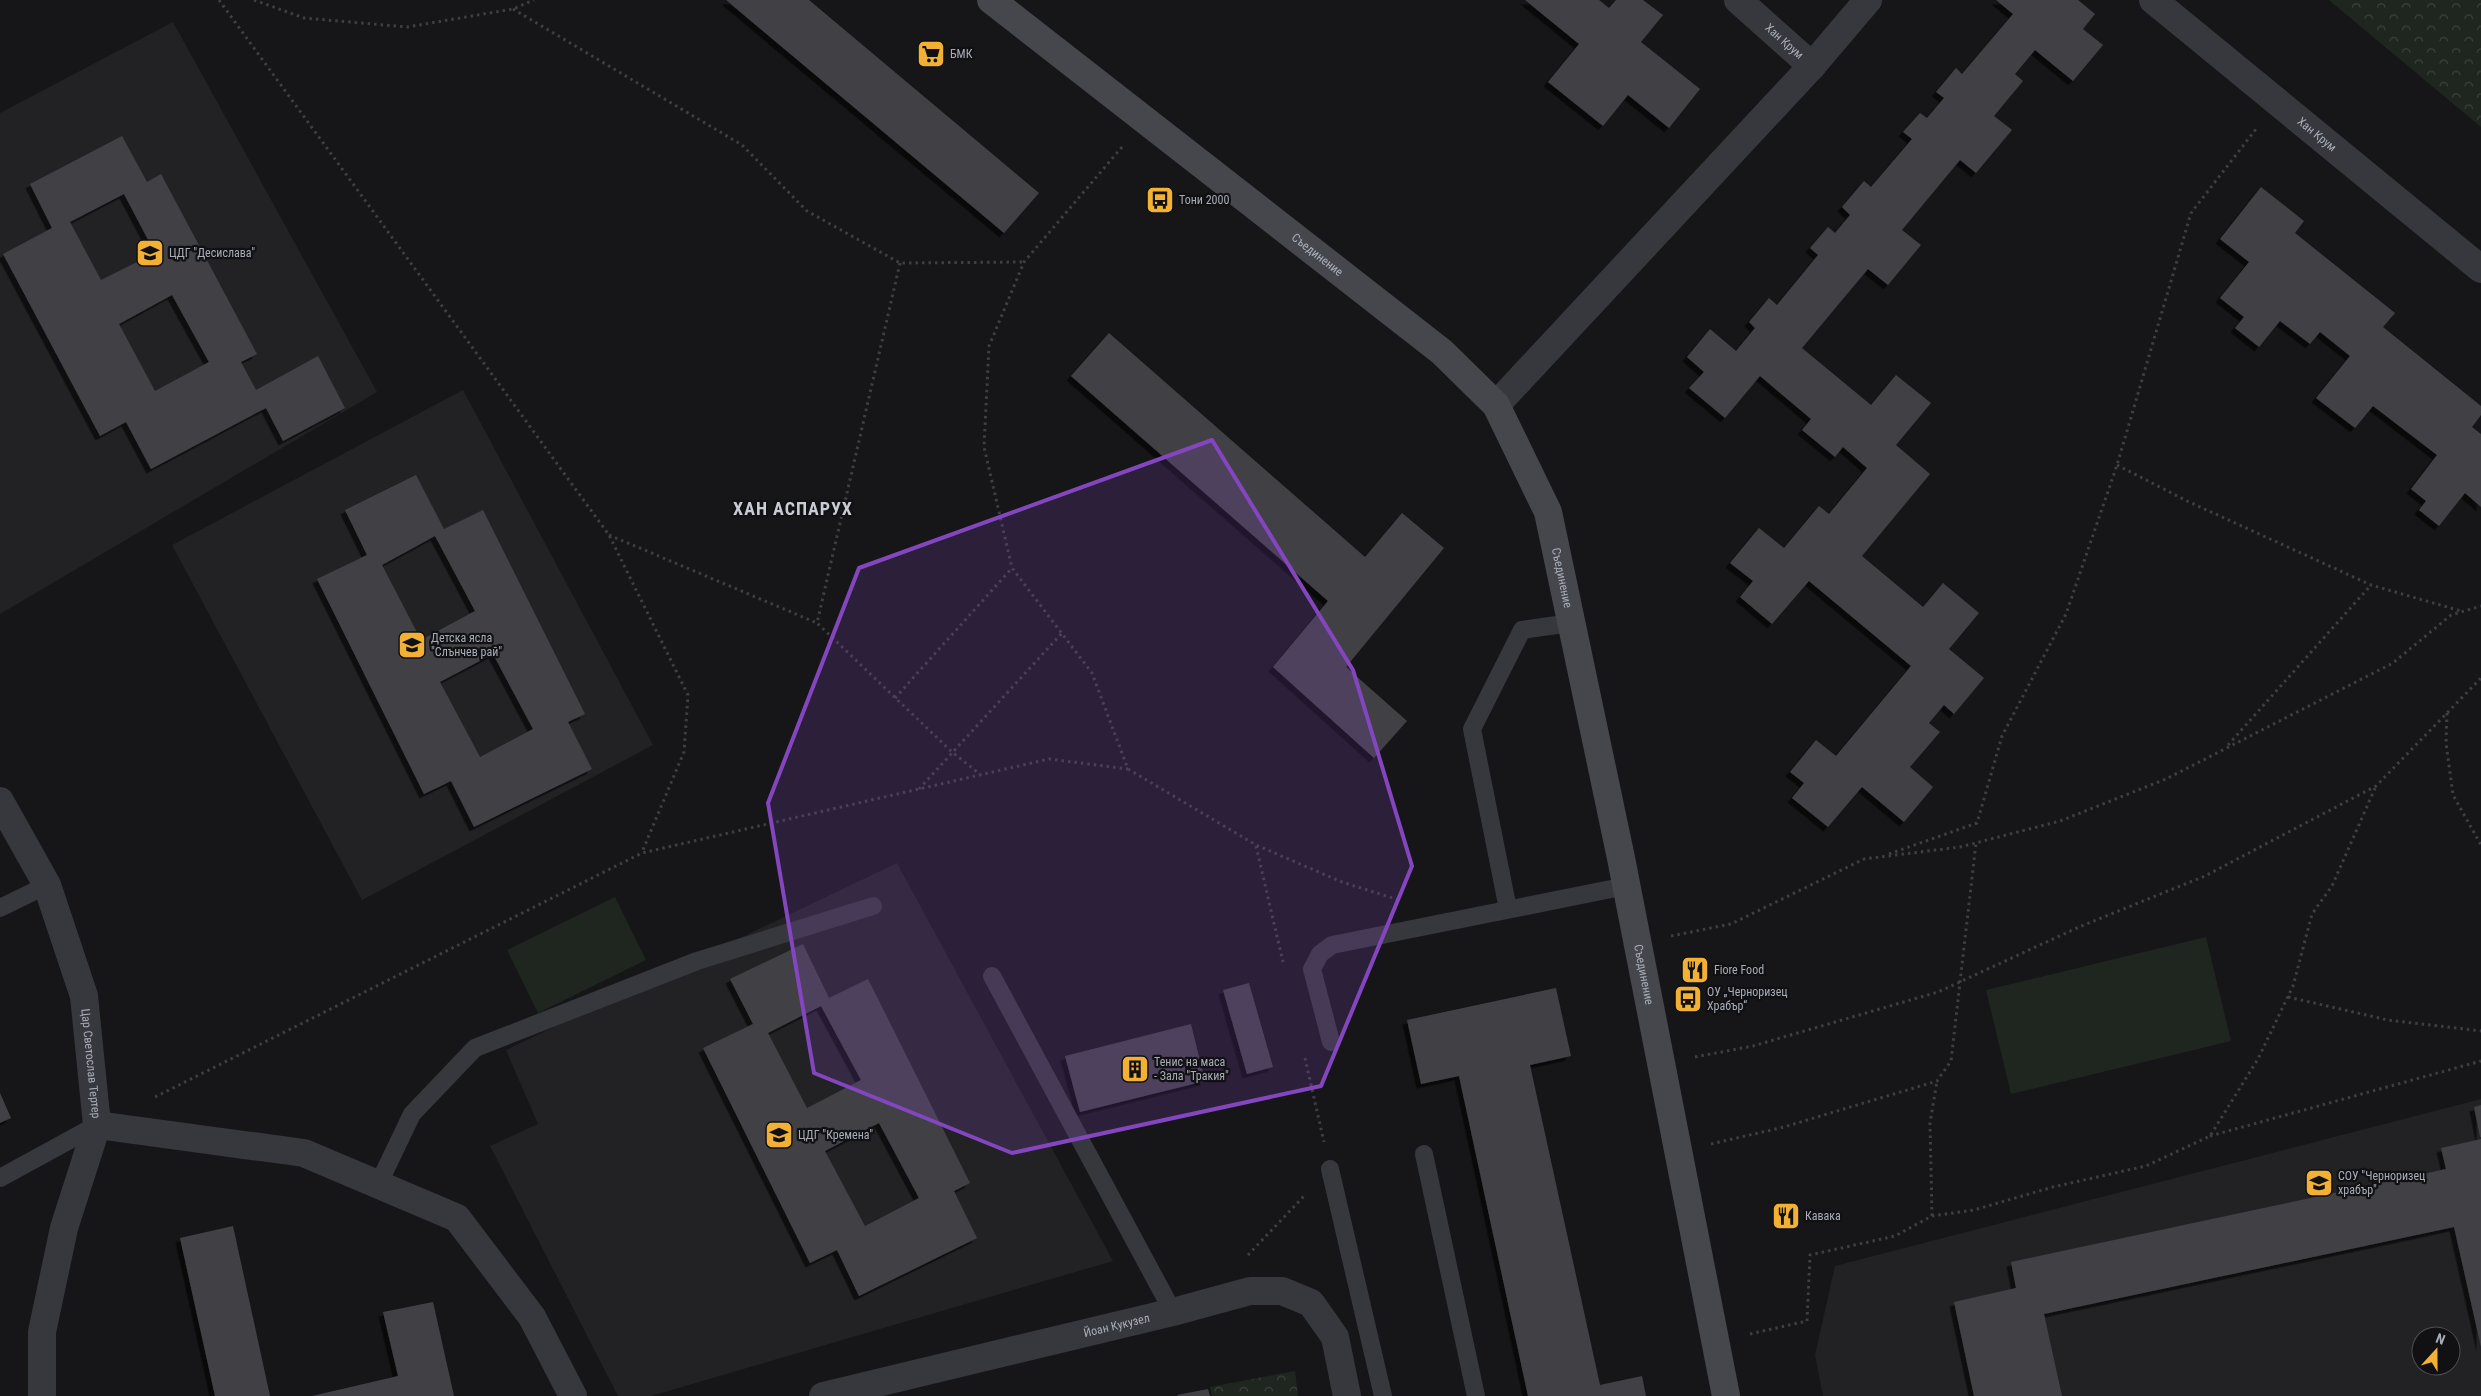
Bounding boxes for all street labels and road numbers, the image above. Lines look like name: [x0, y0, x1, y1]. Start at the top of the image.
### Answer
street label: Хан Крум: [1762, 21, 1806, 62]
street label: Хан Крум: [2295, 114, 2339, 155]
street label: Съединение: [1289, 230, 1346, 279]
street label: Съединение: [1549, 546, 1575, 610]
street label: Съединение: [1631, 943, 1657, 1006]
street label: Цар Светослав Тертер: [78, 1008, 103, 1119]
street label: Йоан Кукузел: [1082, 1311, 1151, 1340]

